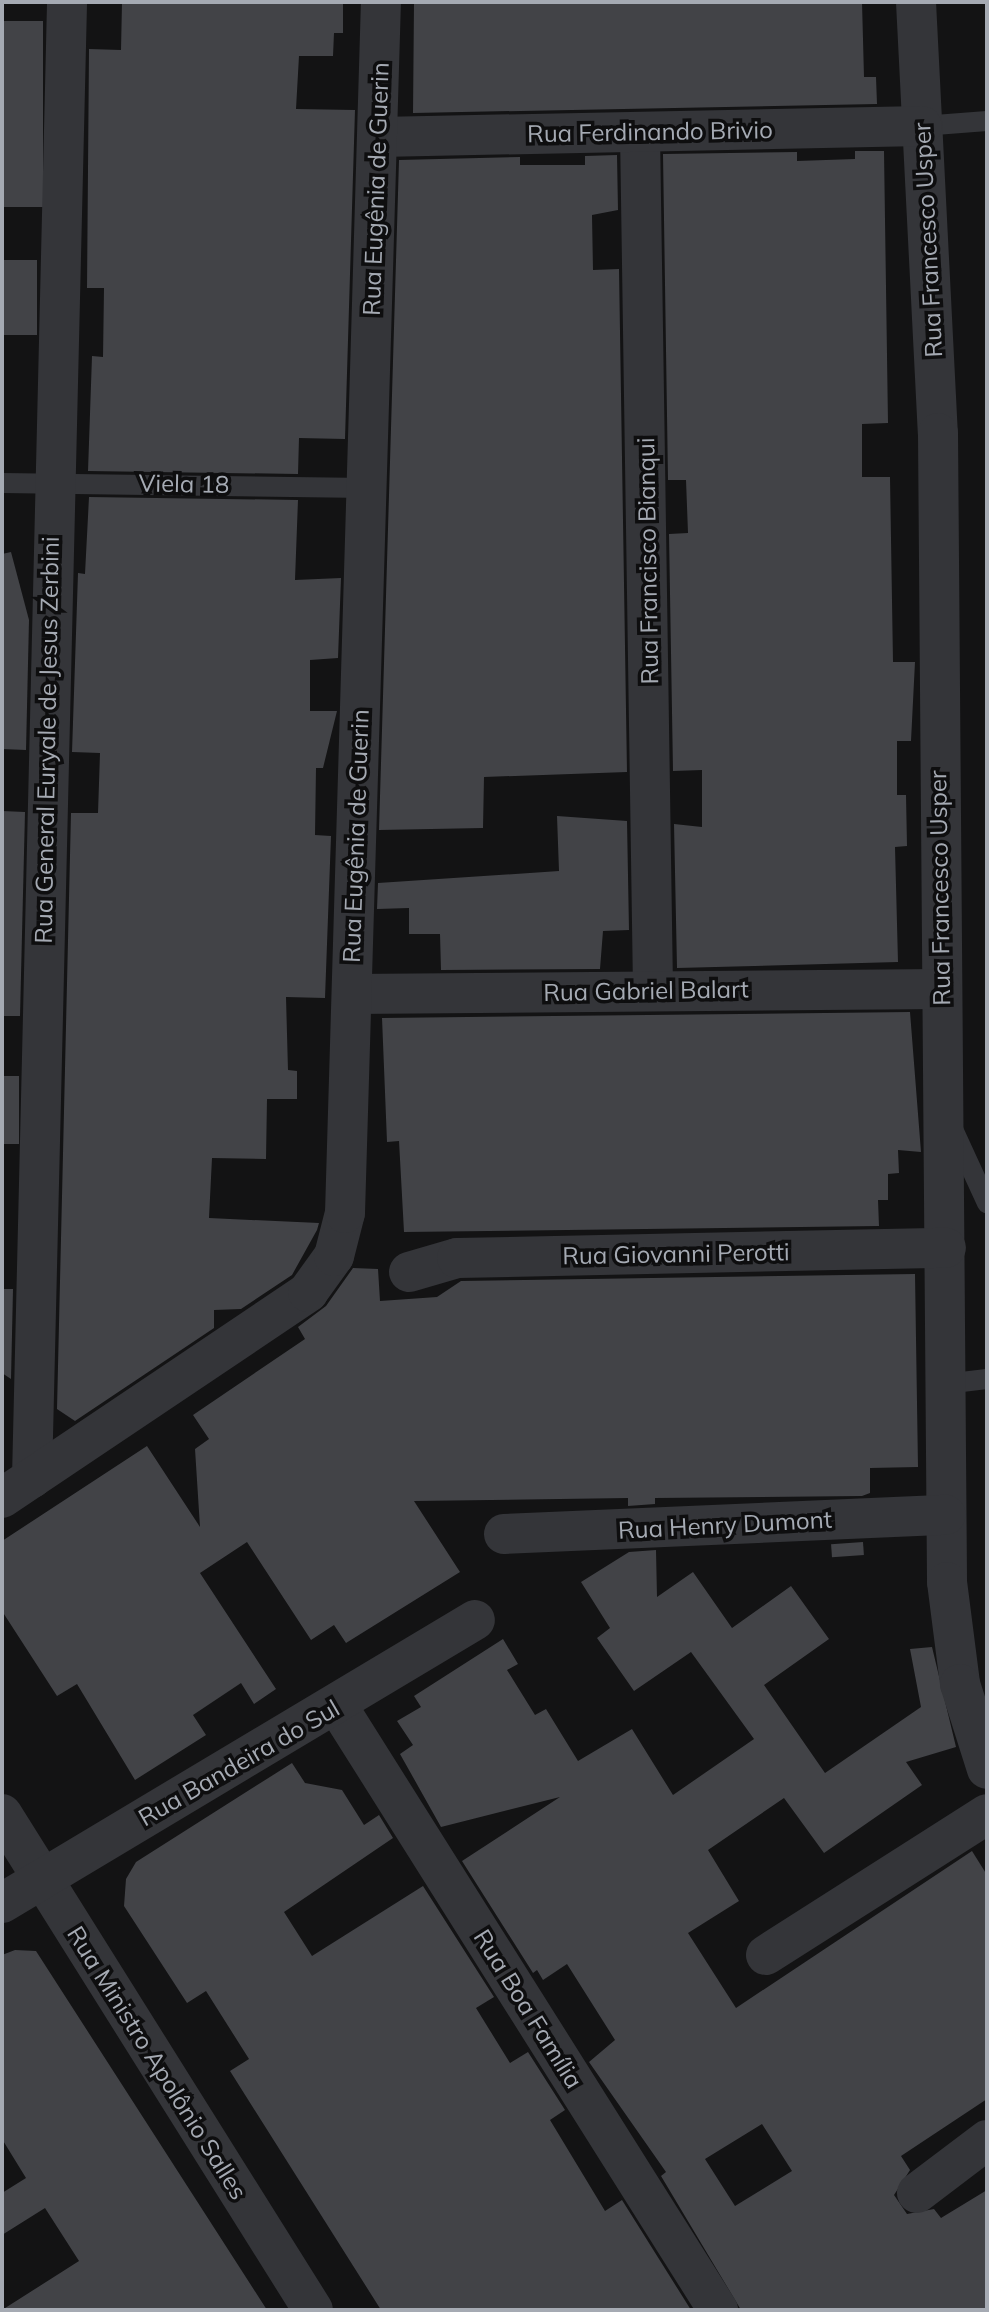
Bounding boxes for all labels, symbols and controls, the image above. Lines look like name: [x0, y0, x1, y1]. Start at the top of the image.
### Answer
street label: Rua Eugênia de Guerin: [357, 62, 395, 316]
street label: Rua Ferdinando Brivio: [527, 115, 773, 149]
street label: Rua Francesco Usper: [907, 122, 949, 358]
street label: Rua Francisco Bianqui: [631, 437, 665, 685]
street label: Viela 18: [138, 469, 230, 499]
street label: Rua General Euryale de Jesus Zerbini: [29, 536, 65, 944]
street label: Rua Eugênia de Guerin: [337, 709, 375, 963]
street label: Rua Francesco Usper: [924, 770, 956, 1006]
street label: Rua Gabriel Balart: [543, 975, 749, 1007]
street label: Rua Giovanni Perotti: [562, 1238, 790, 1270]
street label: Rua Henry Dumont: [617, 1505, 833, 1545]
street label: Rua Bandeira do Sul: [133, 1694, 345, 1832]
street label: Rua Ministro Apolônio Salles: [61, 1921, 253, 2205]
street label: Rua Boa Família: [468, 1924, 588, 2094]

